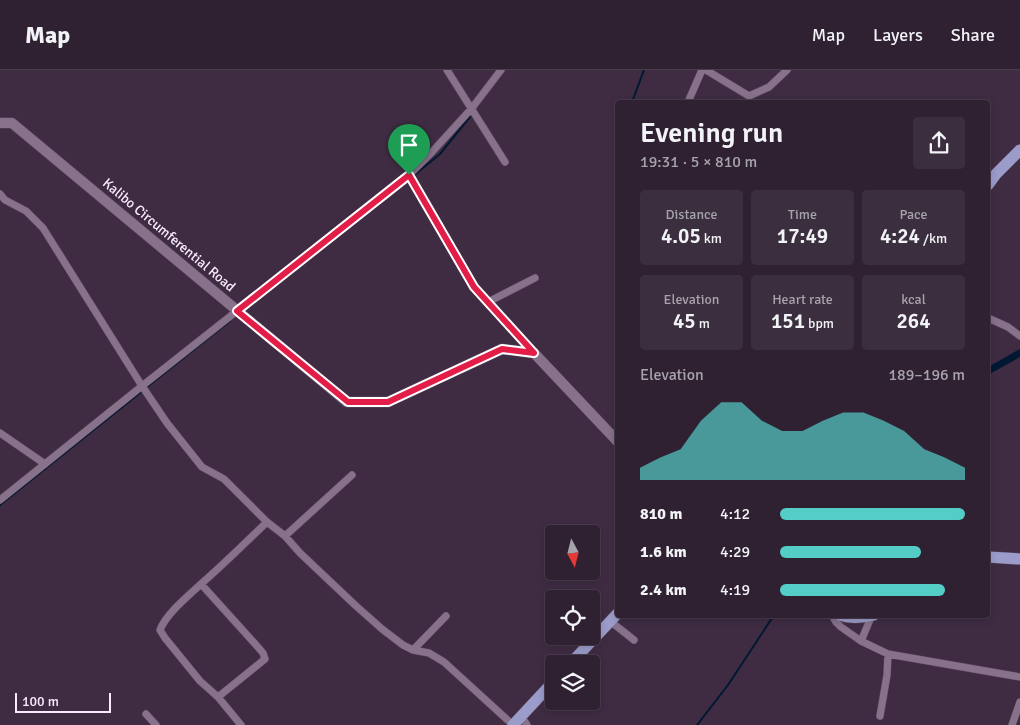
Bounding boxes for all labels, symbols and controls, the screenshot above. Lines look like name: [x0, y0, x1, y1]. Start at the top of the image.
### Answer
text: Map: [25, 20, 70, 50]
text: Map: [812, 24, 845, 46]
text: Layers: [873, 24, 923, 46]
text: Share: [951, 24, 995, 46]
text: Evening run: [640, 116, 783, 150]
button: share: [913, 117, 965, 169]
pin: [388, 124, 430, 175]
icon: arrive: [395, 131, 423, 159]
text: 19:31 · 5 × 810 m: [640, 152, 757, 172]
street label: Kalibo Circumferential Road: [99, 175, 239, 295]
text: Distance: [665, 206, 718, 223]
text: Time: [788, 206, 817, 223]
text: Pace: [899, 206, 928, 223]
text: 4.05: [661, 223, 701, 249]
text: 17:49: [777, 223, 828, 249]
text: 4:24: [880, 223, 920, 249]
text: km: [701, 230, 722, 247]
text: /km: [920, 230, 947, 247]
text: Elevation: [664, 291, 719, 308]
text: Heart rate: [772, 291, 833, 308]
text: kcal: [901, 291, 926, 308]
text: 45: [673, 308, 696, 334]
text: 151: [771, 308, 805, 334]
text: 264: [896, 308, 931, 334]
text: m: [696, 315, 710, 332]
text: bpm: [805, 315, 834, 332]
text: Elevation: [640, 365, 704, 385]
text: 189–196 m: [888, 365, 965, 385]
text: 810 m: [640, 504, 682, 524]
text: 4:12: [720, 504, 750, 524]
north arrow: [545, 525, 600, 580]
map controls: [545, 525, 600, 710]
text: 1.6 km: [640, 542, 687, 562]
text: 4:29: [720, 542, 750, 562]
text: 2.4 km: [640, 580, 687, 600]
text: 4:19: [720, 580, 750, 600]
button: locate: [545, 590, 600, 645]
button: layers: [545, 655, 600, 710]
scale bar: [15, 690, 111, 713]
text: 100 m: [22, 693, 59, 710]

